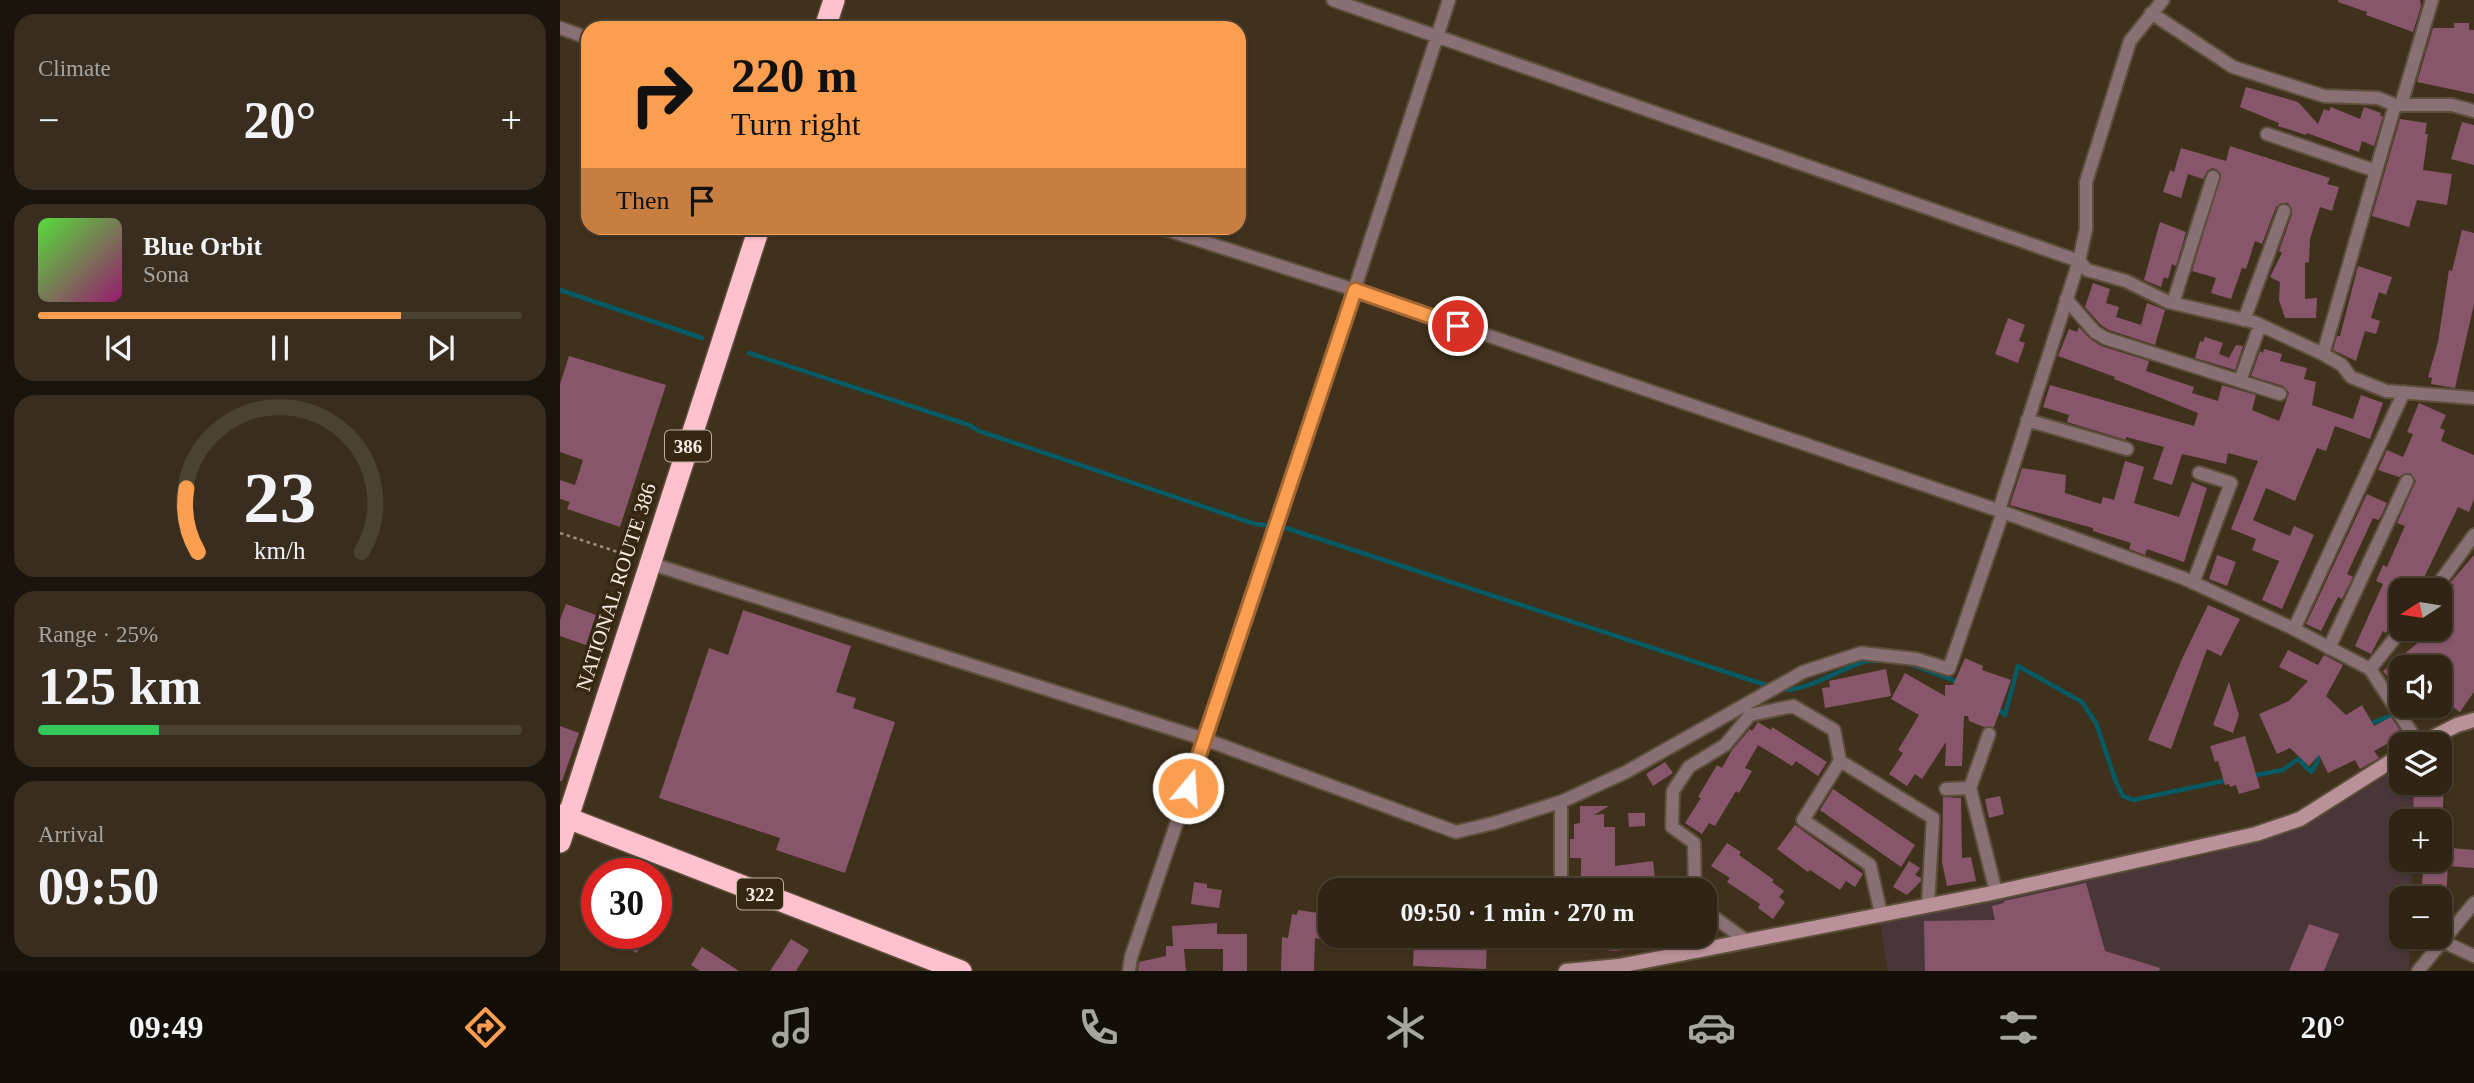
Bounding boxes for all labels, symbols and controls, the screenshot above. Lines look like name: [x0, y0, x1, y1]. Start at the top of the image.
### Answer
text: 220 m: [731, 48, 858, 103]
icon: right: [616, 49, 707, 140]
text: Climate: [38, 56, 111, 81]
text: 20°: [244, 92, 316, 149]
text: −: [38, 99, 59, 141]
text: +: [501, 99, 522, 141]
text: Turn right: [731, 106, 861, 142]
icon: arrive: [683, 182, 721, 220]
text: Then: [616, 186, 669, 215]
text: Blue Orbit: [143, 232, 262, 261]
text: Sona: [143, 262, 189, 287]
pin: [1428, 296, 1488, 356]
icon: arrive: [1439, 307, 1477, 345]
icon: previous: [100, 329, 138, 367]
icon: pause: [261, 329, 299, 367]
icon: next: [422, 329, 460, 367]
road number: 386: [665, 430, 711, 462]
text: 23: [244, 457, 316, 538]
street label: NATIONAL ROUTE 386: [571, 480, 661, 694]
text: km/h: [254, 536, 306, 563]
north arrow: [2389, 578, 2452, 640]
map controls: [2389, 578, 2452, 949]
text: Range · 25%: [38, 622, 158, 647]
button: sound: [2389, 655, 2452, 718]
text: 125 km: [38, 658, 201, 715]
button: layers: [2389, 732, 2452, 795]
position arrow: [1151, 751, 1225, 825]
button: +: [2389, 809, 2452, 872]
text: Arrival: [38, 822, 104, 847]
text: 09:50: [38, 858, 159, 915]
speed limit sign: 30: [581, 858, 672, 949]
road number: 322: [737, 878, 783, 909]
button: −: [2389, 886, 2452, 949]
text: 09:50 · 1 min · 270 m: [1401, 898, 1635, 927]
icon: directions: [461, 1003, 510, 1052]
icon: music: [768, 1003, 817, 1052]
icon: phone: [1074, 1003, 1123, 1052]
icon: climate: [1381, 1003, 1430, 1052]
icon: car: [1687, 1003, 1736, 1052]
icon: filters: [1994, 1003, 2043, 1052]
text: 09:49: [129, 1009, 203, 1045]
text: 20°: [2300, 1009, 2345, 1045]

